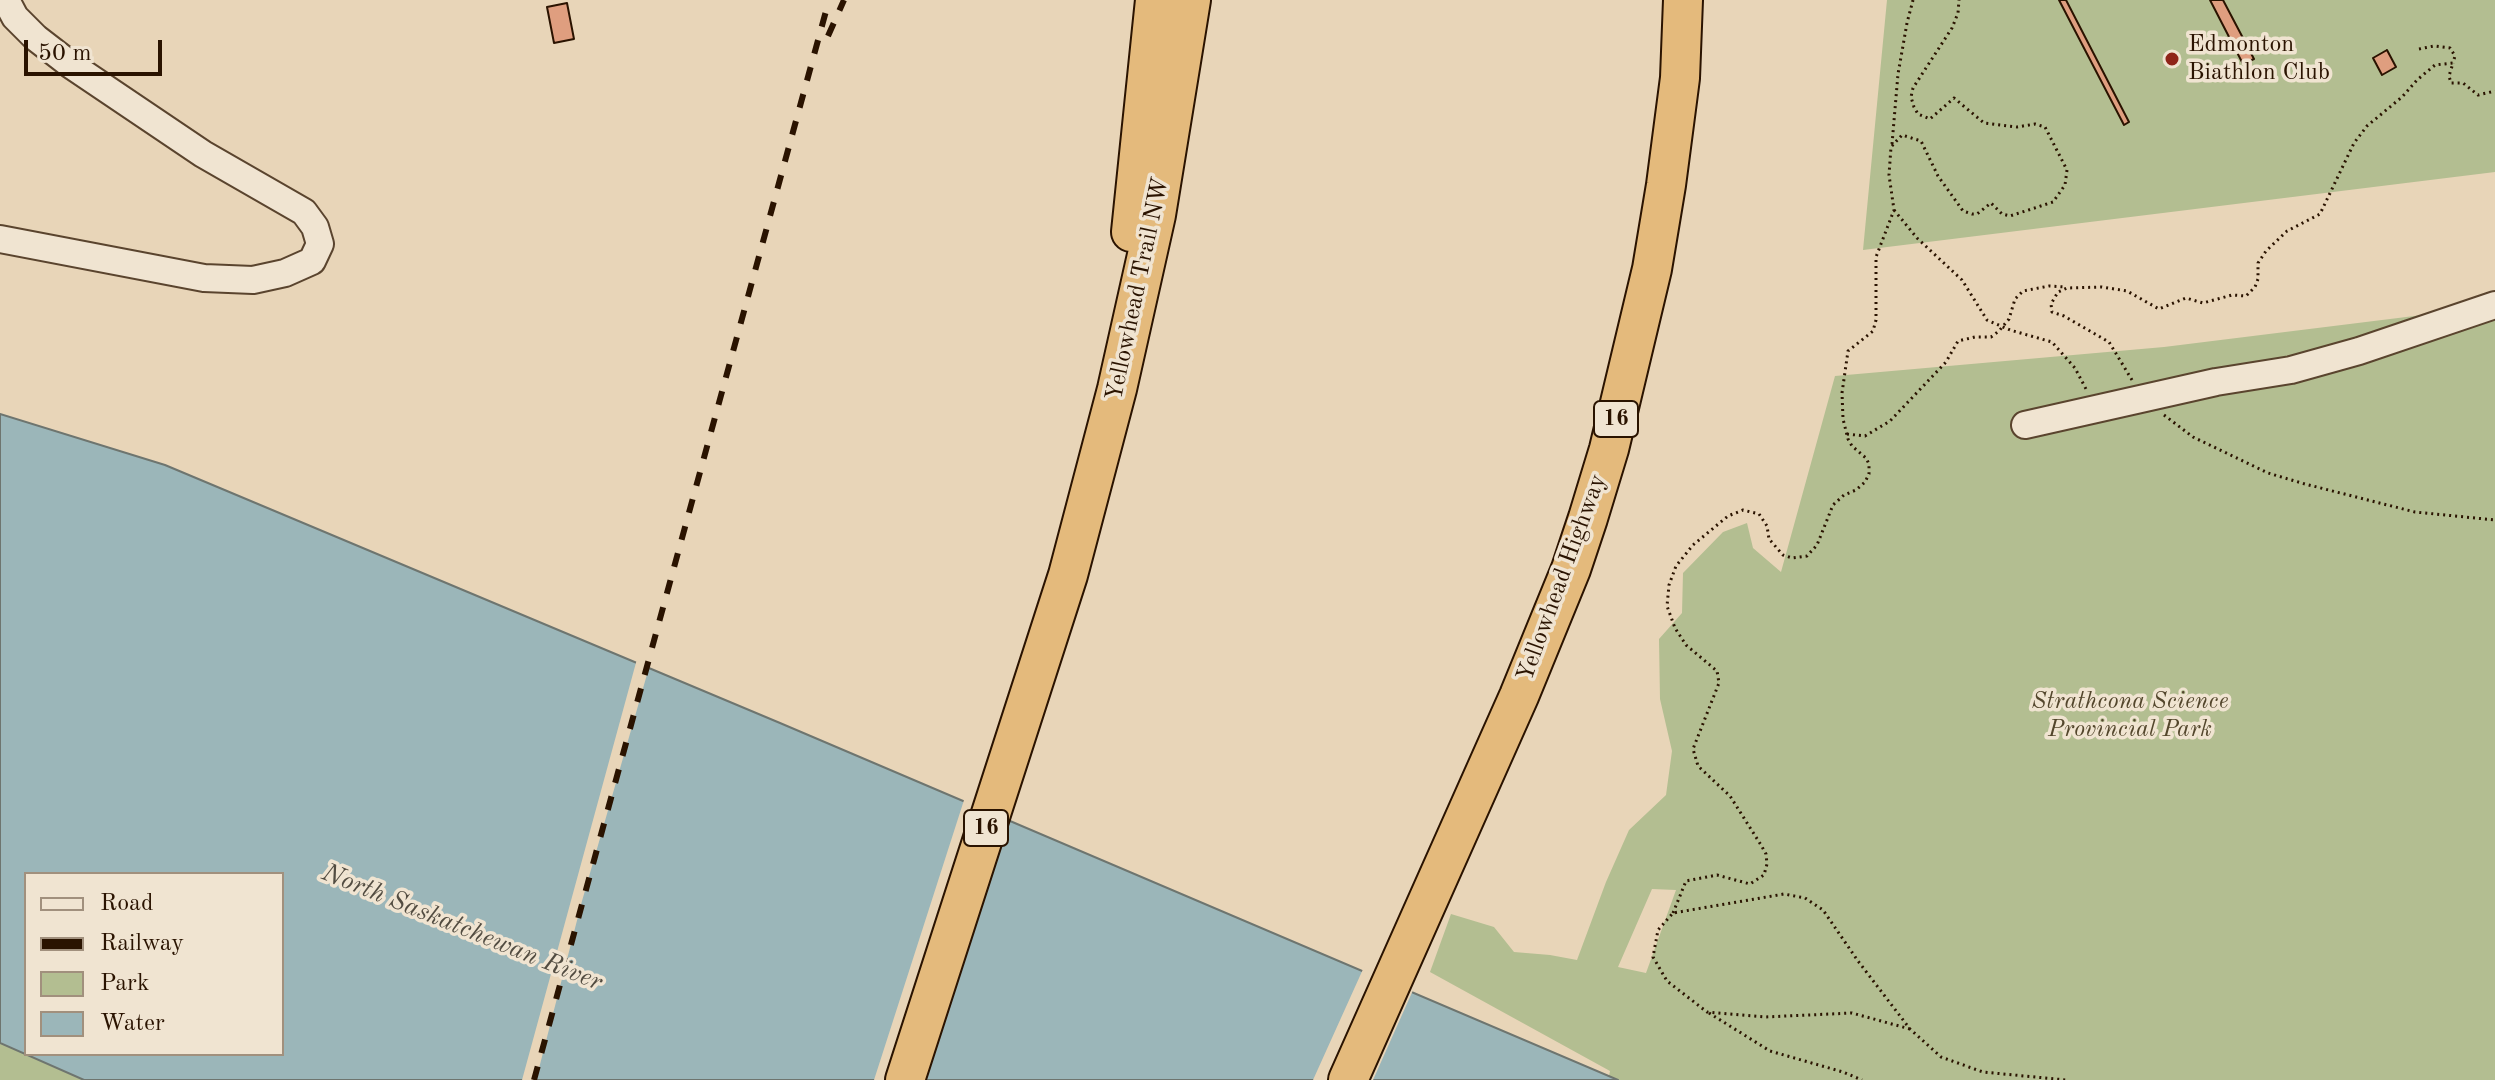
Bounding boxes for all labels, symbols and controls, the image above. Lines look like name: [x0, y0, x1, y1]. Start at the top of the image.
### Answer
scale bar: [28, 24, 166, 74]
place label: Edmonton Biathlon Club: [2188, 31, 2330, 87]
text: 50 m: [38, 42, 92, 66]
marker: Edmonton Biathlon Club: [2163, 50, 2181, 68]
street label: Yellowhead Trail NW: [1100, 175, 1176, 403]
road number: 16: [1594, 401, 1638, 437]
street label: Yellowhead Highway: [1511, 470, 1613, 686]
park label: Strathcona Science Provincial Park: [2032, 688, 2228, 744]
road number: 16: [964, 810, 1008, 846]
water label: North Saskatchewan River: [317, 857, 607, 999]
legend: [24, 872, 284, 1056]
text: Road: [100, 892, 153, 916]
text: Railway: [100, 932, 184, 956]
text: Park: [100, 972, 149, 996]
text: Water: [100, 1012, 165, 1036]

